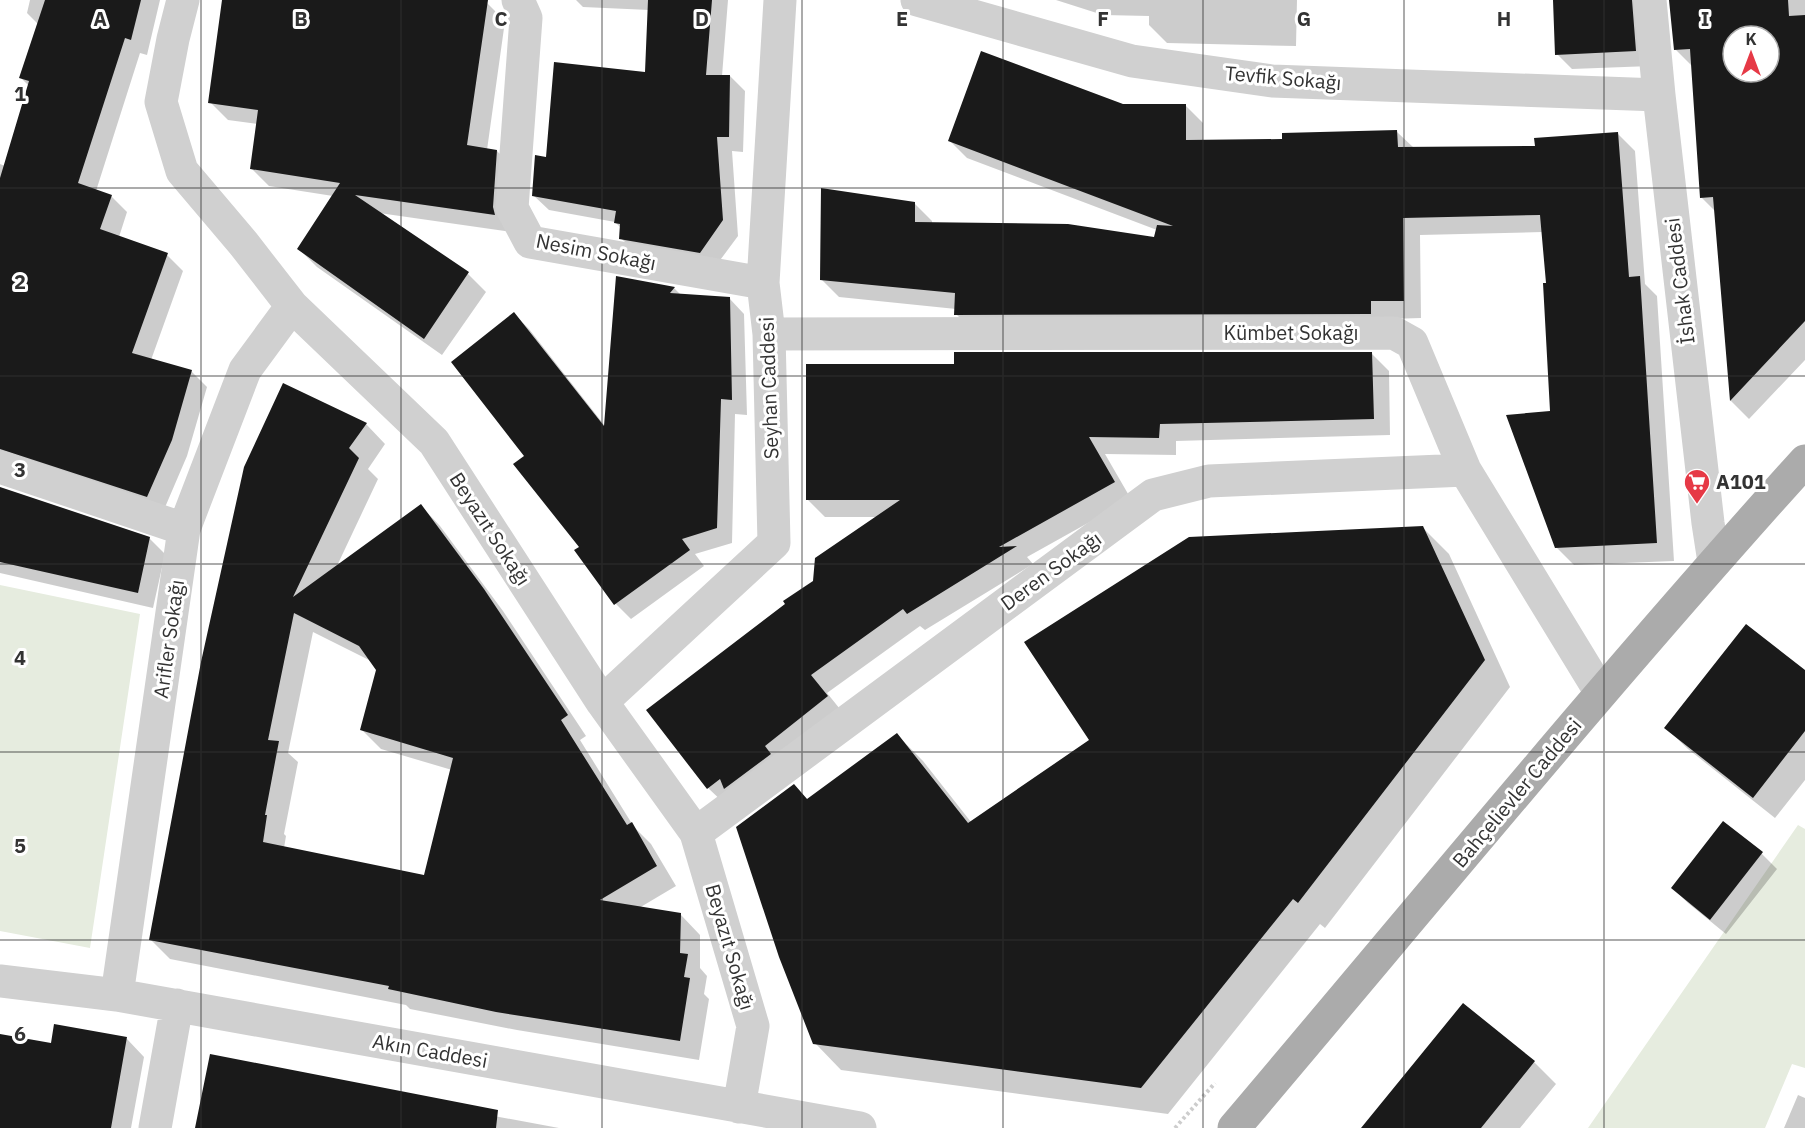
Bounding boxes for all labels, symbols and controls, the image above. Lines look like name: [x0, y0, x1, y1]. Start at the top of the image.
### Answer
text: A: [93, 5, 107, 32]
text: B: [294, 5, 308, 32]
text: C: [494, 5, 508, 32]
text: D: [695, 5, 709, 32]
text: E: [896, 5, 908, 32]
text: F: [1097, 5, 1109, 32]
text: G: [1297, 5, 1311, 32]
text: H: [1497, 5, 1511, 32]
text: I: [1701, 5, 1709, 32]
north arrow: [1721, 24, 1781, 84]
text: K: [1745, 29, 1757, 49]
street label: Tevfik Sokağı: [1224, 59, 1342, 96]
text: 1: [14, 80, 26, 107]
street label: İshak Caddesi: [1658, 216, 1701, 346]
street label: Nesim Sokağı: [534, 227, 658, 276]
text: 2: [14, 268, 26, 295]
street label: Seyhan Caddesi: [753, 316, 784, 460]
street label: Kümbet Sokağı: [1223, 319, 1359, 346]
text: 3: [14, 456, 26, 483]
street label: Beyazıt Sokağı: [444, 467, 537, 591]
supermarket icon: A101: [1682, 467, 1712, 505]
place label: A101: [1716, 468, 1766, 495]
street label: Deren Sokağı: [995, 525, 1106, 616]
street label: Arifler Sokağı: [147, 578, 190, 700]
text: 4: [14, 644, 26, 671]
street label: Bahçelievler Caddesi: [1446, 712, 1587, 873]
text: 5: [14, 832, 26, 859]
street label: Beyazıt Sokağı: [700, 881, 761, 1013]
text: 6: [14, 1020, 26, 1047]
street label: Akın Caddesi: [370, 1027, 490, 1074]

